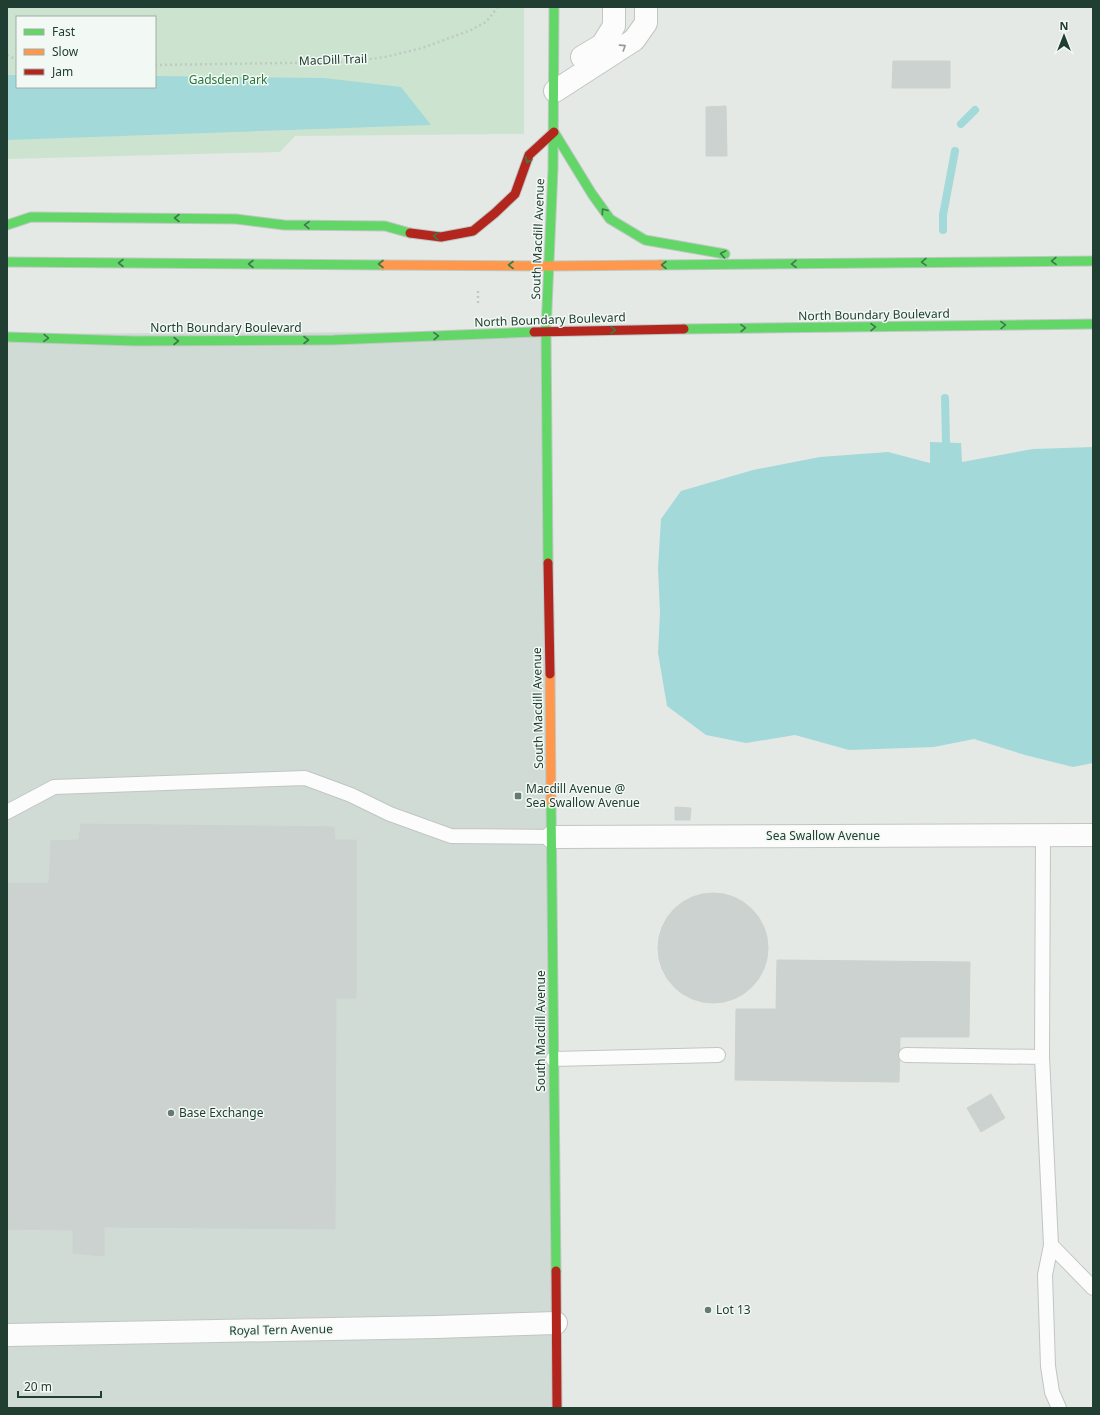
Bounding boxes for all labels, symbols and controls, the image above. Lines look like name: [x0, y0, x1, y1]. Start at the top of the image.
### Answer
legend: [16, 16, 156, 88]
north arrow: [1044, 16, 1084, 56]
text: N: [1060, 18, 1068, 33]
text: Fast: [52, 23, 76, 40]
text: Slow: [52, 43, 79, 60]
one-way arrow: [619, 44, 626, 52]
street label: MacDill Trail: [299, 50, 367, 69]
text: Jam: [51, 63, 73, 80]
park label: Gadsden Park: [189, 71, 268, 88]
one-way arrow: [525, 156, 533, 163]
street label: South Macdill Avenue: [527, 178, 548, 300]
one-way arrow: [601, 208, 609, 215]
one-way arrow: [174, 214, 180, 222]
one-way arrow: [304, 221, 310, 229]
one-way arrow: [433, 232, 439, 241]
one-way arrow: [720, 250, 726, 259]
one-way arrow: [1051, 257, 1057, 265]
one-way arrow: [921, 258, 927, 267]
one-way arrow: [118, 259, 124, 267]
one-way arrow: [248, 259, 254, 268]
one-way arrow: [378, 260, 384, 268]
one-way arrow: [791, 260, 797, 268]
one-way arrow: [508, 261, 514, 269]
one-way arrow: [661, 261, 667, 269]
street label: North Boundary Boulevard: [798, 305, 950, 324]
street label: North Boundary Boulevard: [474, 308, 626, 331]
street label: North Boundary Boulevard: [150, 319, 302, 336]
one-way arrow: [1000, 321, 1006, 329]
one-way arrow: [870, 323, 876, 331]
one-way arrow: [740, 324, 746, 332]
one-way arrow: [610, 326, 616, 334]
one-way arrow: [433, 331, 439, 340]
one-way arrow: [43, 334, 49, 343]
one-way arrow: [303, 336, 309, 344]
one-way arrow: [173, 337, 179, 345]
street label: South Macdill Avenue: [528, 647, 547, 769]
place label: Macdill Avenue @ Sea Swallow Avenue: [526, 780, 640, 811]
marker: Macdill Avenue @ Sea Swallow Avenue: [513, 791, 523, 801]
street label: Sea Swallow Avenue: [766, 827, 880, 844]
street label: South Macdill Avenue: [532, 970, 549, 1092]
place label: Base Exchange: [179, 1104, 264, 1121]
marker: Base Exchange: [166, 1108, 176, 1118]
place label: Lot 13: [716, 1301, 751, 1318]
marker: Lot 13: [703, 1305, 713, 1315]
street label: Royal Tern Avenue: [229, 1320, 333, 1339]
scale bar: [18, 1373, 101, 1399]
text: 20 m: [24, 1378, 52, 1395]

